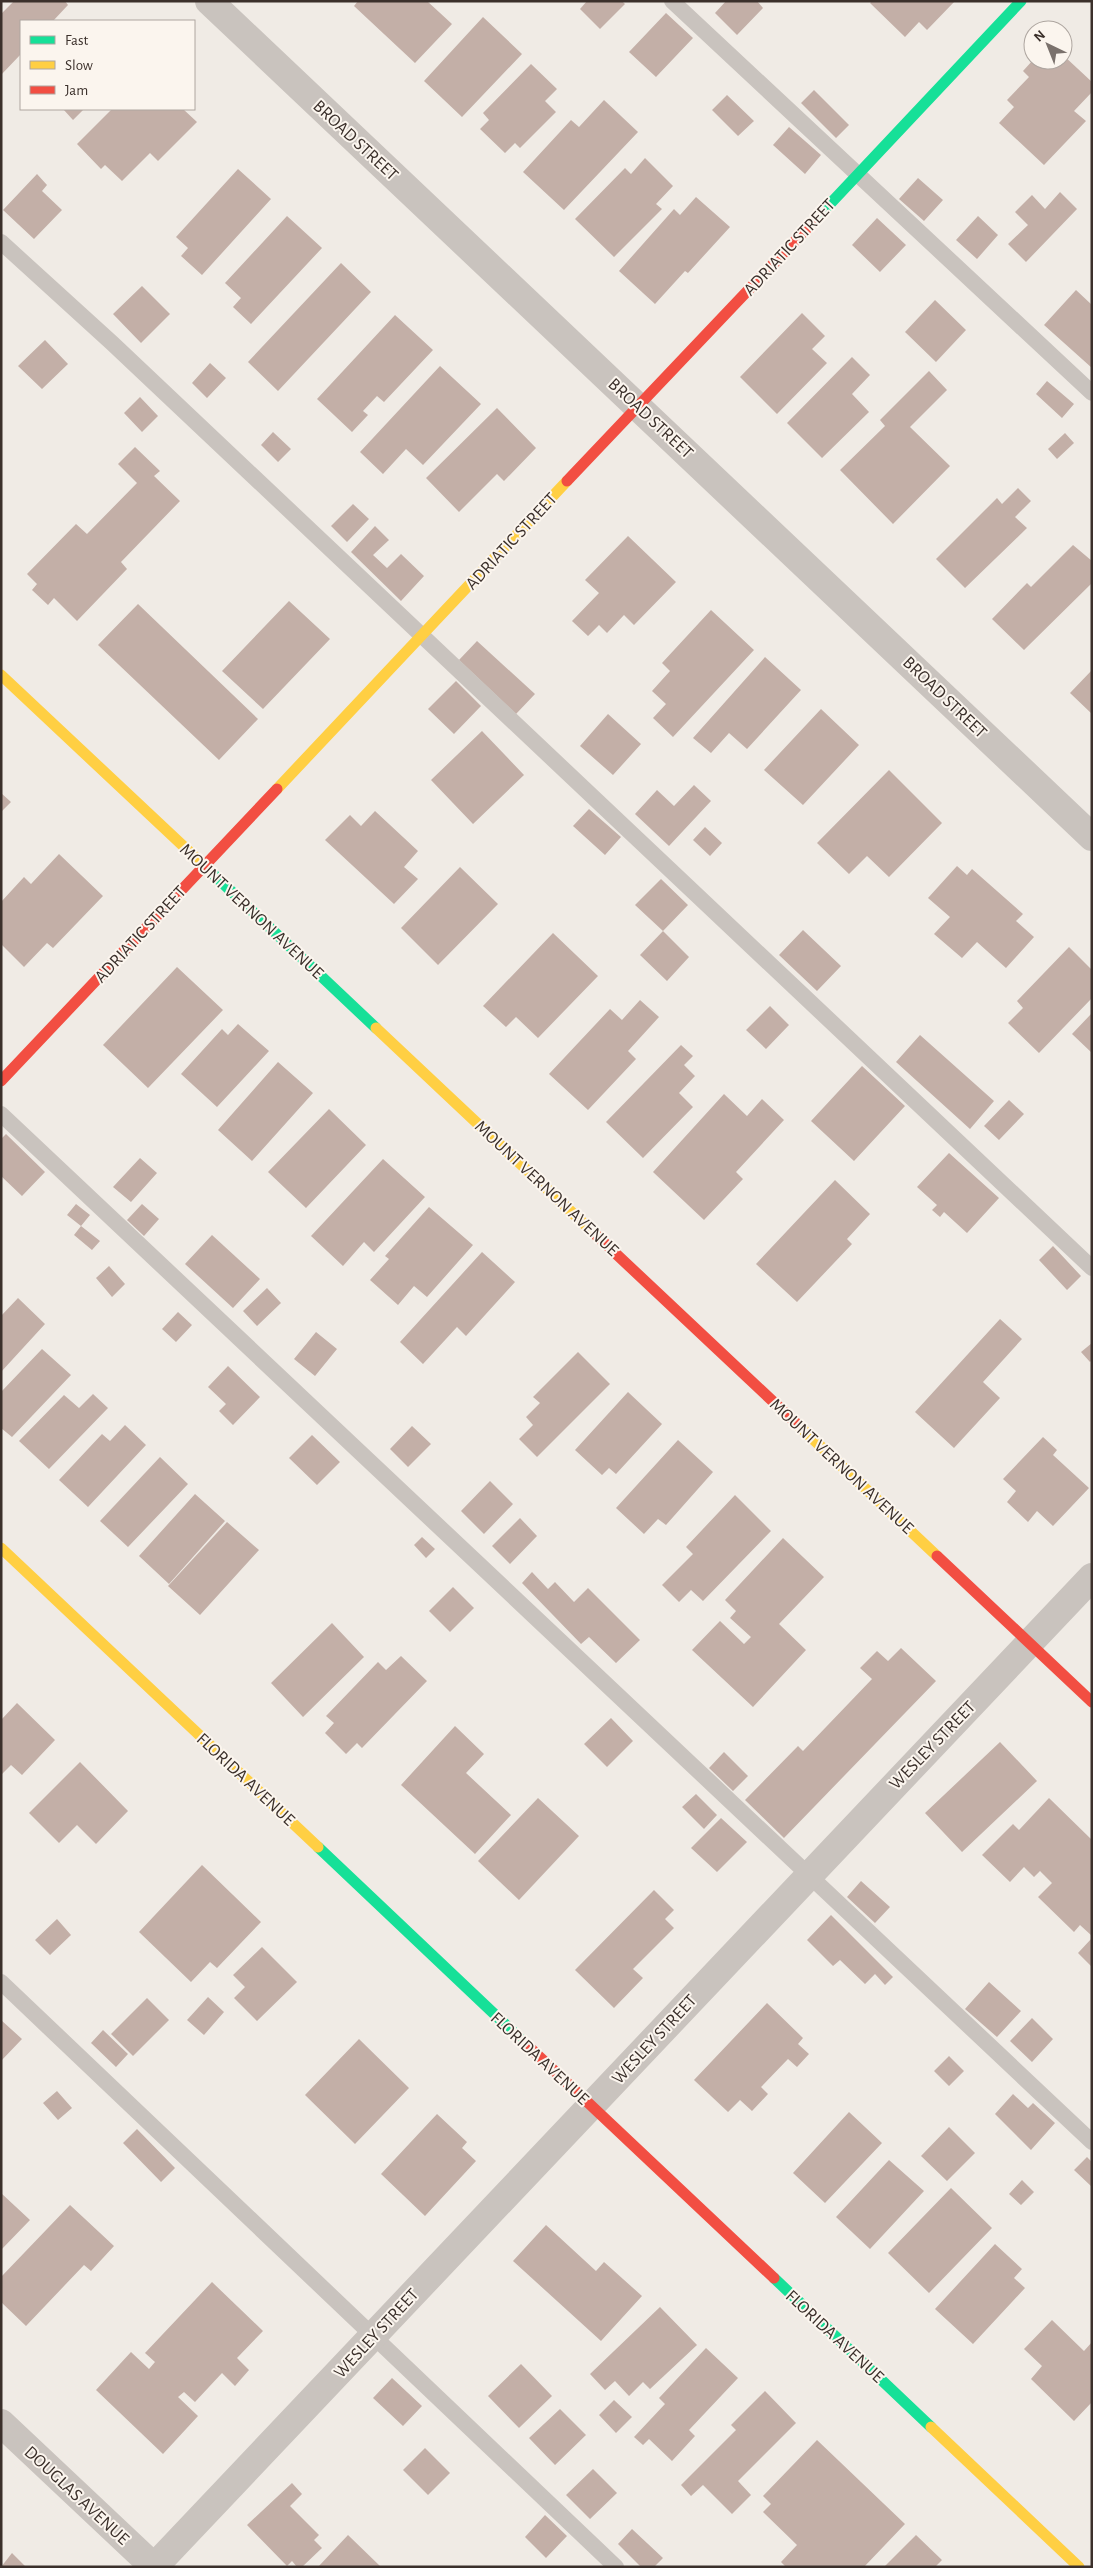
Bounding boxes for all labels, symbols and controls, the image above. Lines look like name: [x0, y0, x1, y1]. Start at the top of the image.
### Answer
legend: [20, 20, 195, 110]
north arrow: [1023, 20, 1073, 70]
text: N: [1031, 28, 1048, 45]
text: Fast: [65, 33, 89, 48]
text: Slow: [65, 58, 93, 73]
text: Jam: [65, 83, 88, 98]
street label: BROAD STREET: [309, 97, 401, 185]
street label: ADRIATIC STREET: [740, 196, 839, 300]
street label: BROAD STREET: [604, 375, 696, 463]
street label: ADRIATIC STREET: [462, 490, 561, 594]
street label: BROAD STREET: [899, 653, 990, 742]
street label: MOUNT VERNON AVENUE: [176, 841, 327, 983]
street label: ADRIATIC STREET: [91, 883, 190, 987]
street label: MOUNT VERNON AVENUE: [471, 1118, 622, 1260]
street label: MOUNT VERNON AVENUE: [766, 1396, 917, 1538]
street label: WESLEY STREET: [886, 1698, 979, 1793]
street label: FLORIDA AVENUE: [193, 1730, 298, 1830]
street label: WESLEY STREET: [609, 1991, 701, 2088]
street label: FLORIDA AVENUE: [487, 2009, 592, 2109]
street label: WESLEY STREET: [331, 2285, 423, 2382]
street label: FLORIDA AVENUE: [782, 2287, 887, 2387]
street label: DOUGLAS AVENUE: [21, 2443, 132, 2549]

